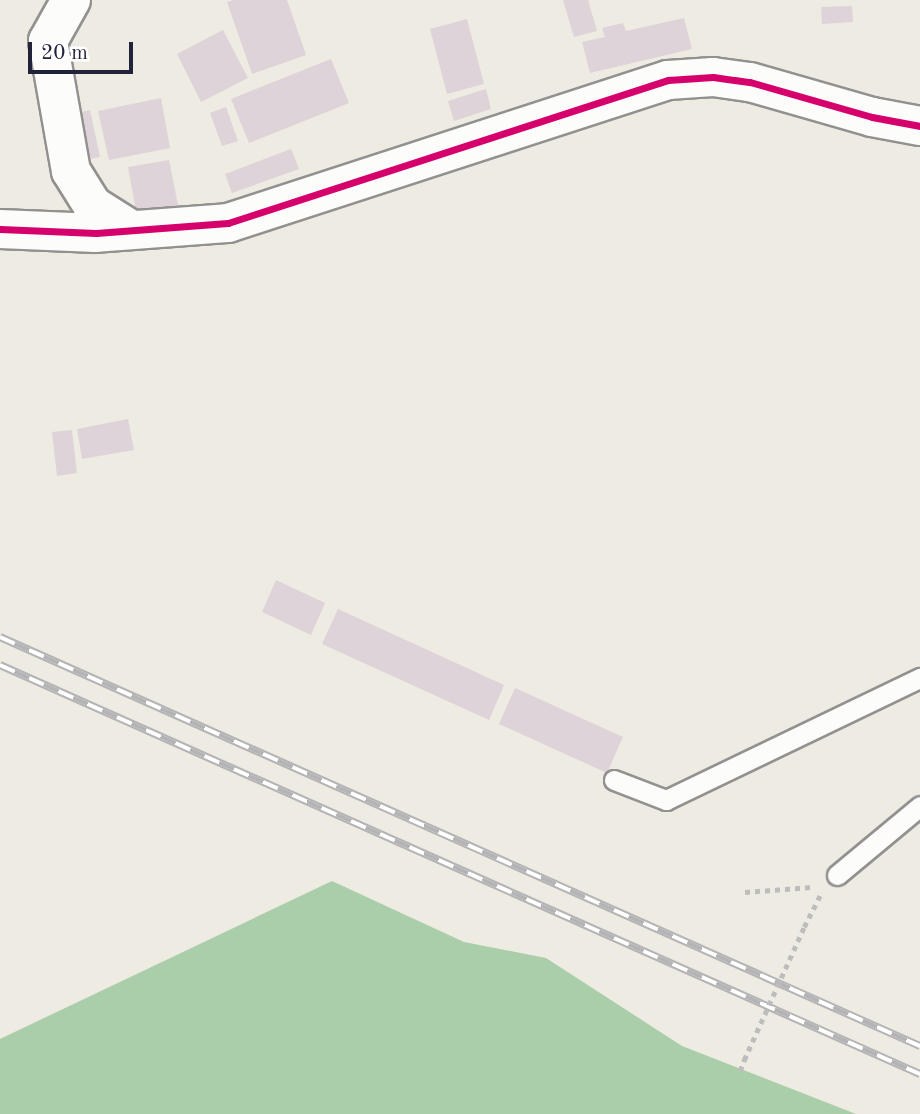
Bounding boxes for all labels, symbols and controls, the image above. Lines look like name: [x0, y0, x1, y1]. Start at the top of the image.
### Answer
scale bar: [32, 28, 136, 72]
text: 20 m: [41, 43, 88, 64]

